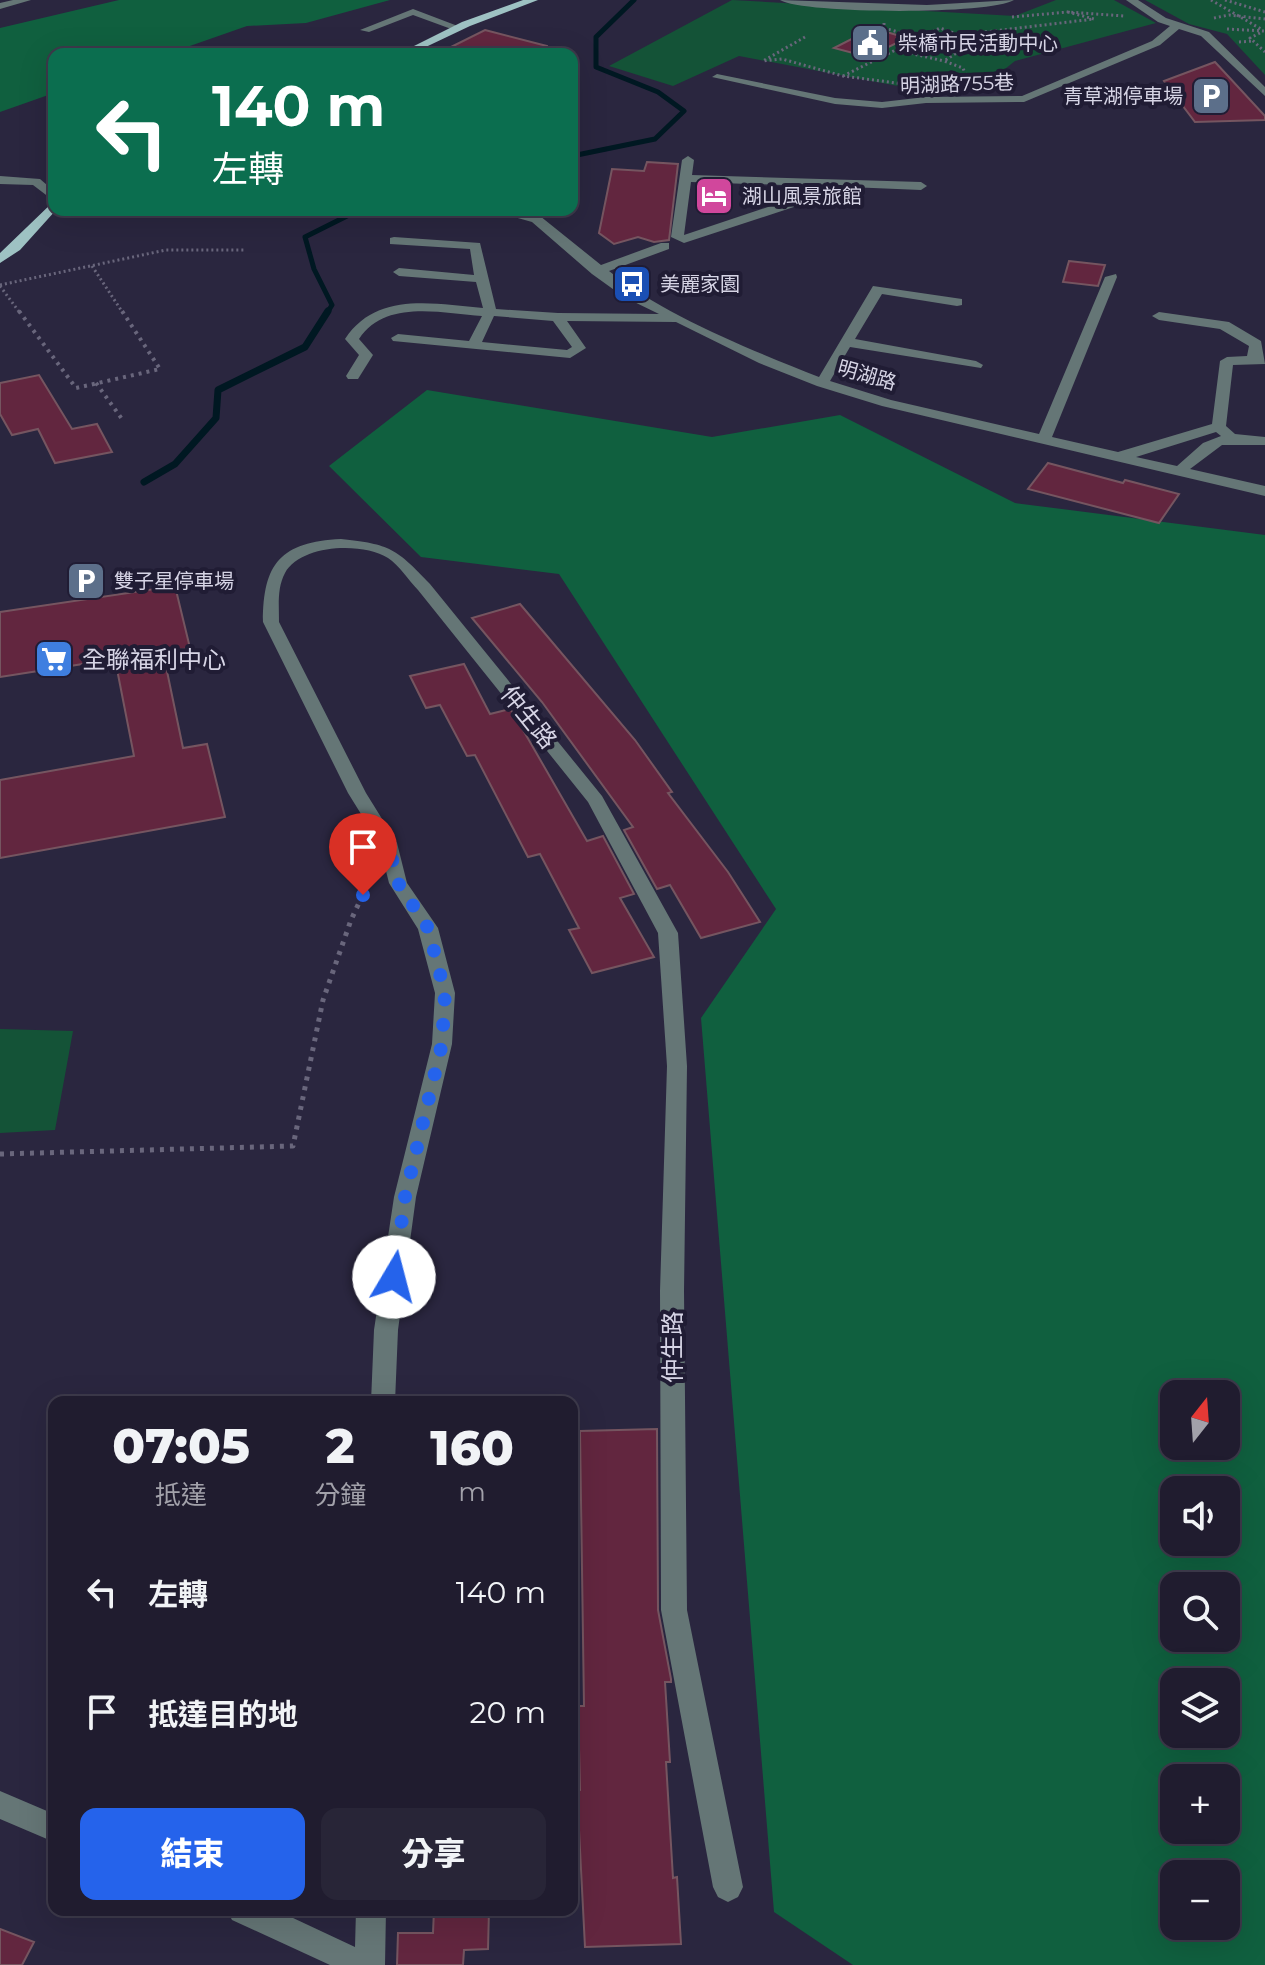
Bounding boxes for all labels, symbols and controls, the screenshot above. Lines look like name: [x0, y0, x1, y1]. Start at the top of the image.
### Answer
public building icon: 柴橋市民活動中心: [849, 22, 891, 64]
place label: 柴橋市民活動中心: [898, 31, 1058, 55]
street label: 明湖路755巷: [900, 70, 1014, 98]
text: 140 m: [212, 72, 385, 140]
parking icon: 青草湖停車場: [1190, 75, 1232, 117]
icon: left: [80, 80, 184, 184]
place label: 青草湖停車場: [1063, 84, 1183, 108]
text: 左轉: [212, 147, 284, 191]
hotel icon: 湖山風景旅館: [693, 175, 735, 217]
place label: 湖山風景旅館: [742, 184, 862, 208]
bus stop icon: 美麗家園: [611, 263, 653, 305]
place label: 美麗家園: [660, 272, 740, 296]
street label: 明湖路: [835, 355, 899, 395]
parking icon: 雙子星停車場: [65, 560, 107, 602]
place label: 雙子星停車場: [114, 569, 234, 593]
supermarket icon: 全聯福利中心: [33, 638, 75, 680]
place label: 全聯福利中心: [82, 645, 226, 674]
street label: 仲生路: [495, 680, 563, 754]
pin: [329, 813, 397, 895]
icon: arrive: [341, 825, 385, 869]
position arrow: [352, 1235, 436, 1319]
street label: 仲生路: [658, 1311, 687, 1383]
north arrow: [1160, 1380, 1240, 1460]
map controls: [1160, 1380, 1240, 1940]
text: 07:05: [112, 1417, 250, 1475]
text: 2: [326, 1417, 355, 1475]
text: 160: [430, 1419, 514, 1477]
text: m: [458, 1476, 486, 1508]
button: sound: [1160, 1476, 1240, 1556]
text: 抵達: [155, 1479, 207, 1511]
text: 分鐘: [314, 1479, 366, 1511]
icon: left: [80, 1570, 124, 1614]
button: search: [1160, 1572, 1240, 1652]
text: 140 m: [456, 1574, 546, 1611]
text: 左轉: [148, 1576, 208, 1613]
button: layers: [1160, 1668, 1240, 1748]
icon: arrive: [80, 1690, 124, 1734]
text: 20 m: [469, 1694, 546, 1731]
text: 抵達目的地: [148, 1696, 298, 1733]
button: +: [1160, 1764, 1240, 1844]
button: 結束: [80, 1808, 305, 1900]
button: 分享: [321, 1808, 546, 1900]
button: −: [1160, 1860, 1240, 1940]

